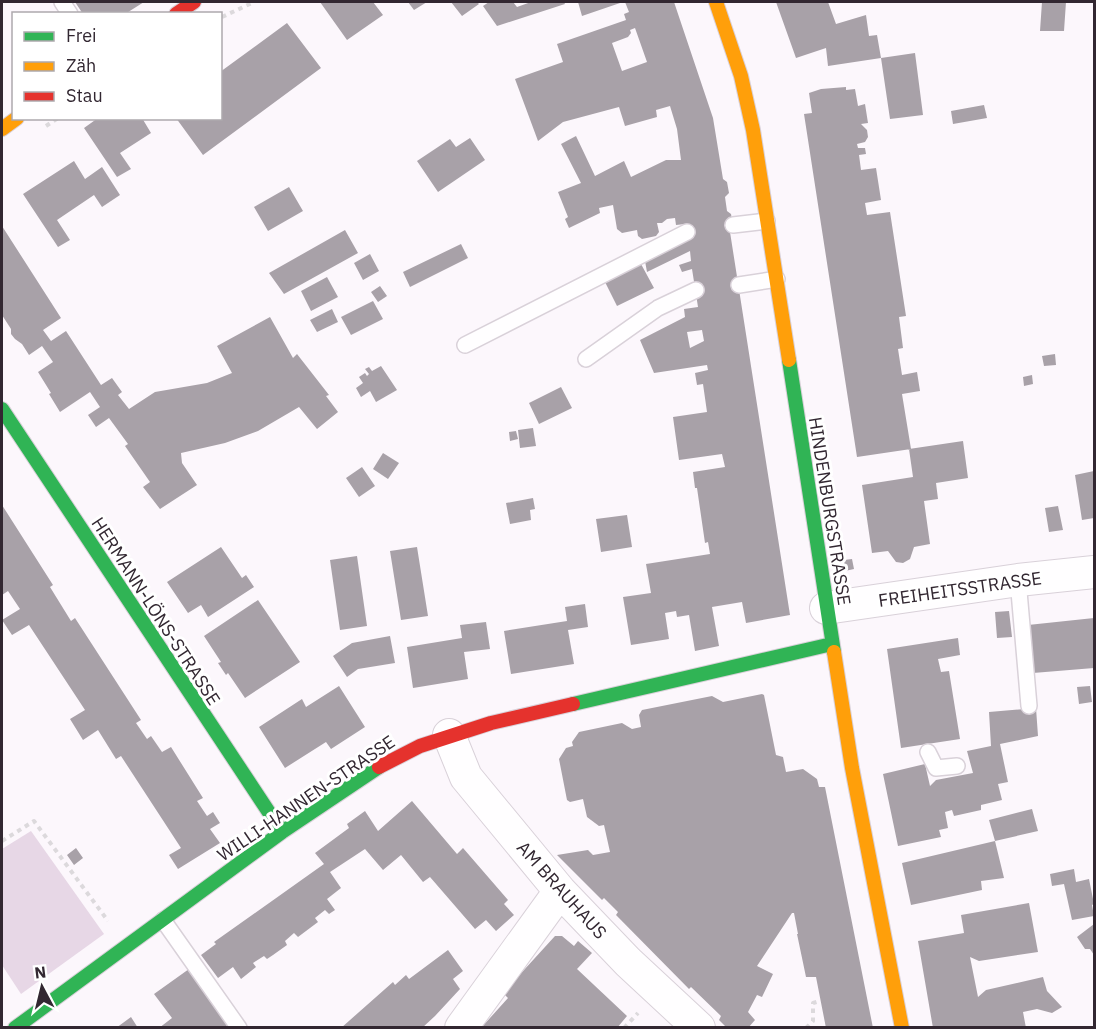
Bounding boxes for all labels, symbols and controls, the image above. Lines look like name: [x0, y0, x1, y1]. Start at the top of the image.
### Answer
legend: [12, 12, 222, 120]
text: Frei: [66, 24, 97, 47]
text: Zäh: [66, 54, 96, 77]
text: Stau: [66, 84, 103, 107]
street label: HINDENBURGSTRASSE: [804, 415, 856, 607]
street label: HERMANN-LÖNS-STRASSE: [87, 513, 225, 709]
street label: FREIHEITSSTRASSE: [877, 566, 1043, 612]
street label: WILLI-HANNEN-STRASSE: [213, 730, 399, 866]
street label: AM BRAUHAUS: [512, 836, 612, 944]
north arrow: [12, 957, 72, 1017]
text: N: [33, 961, 47, 983]

